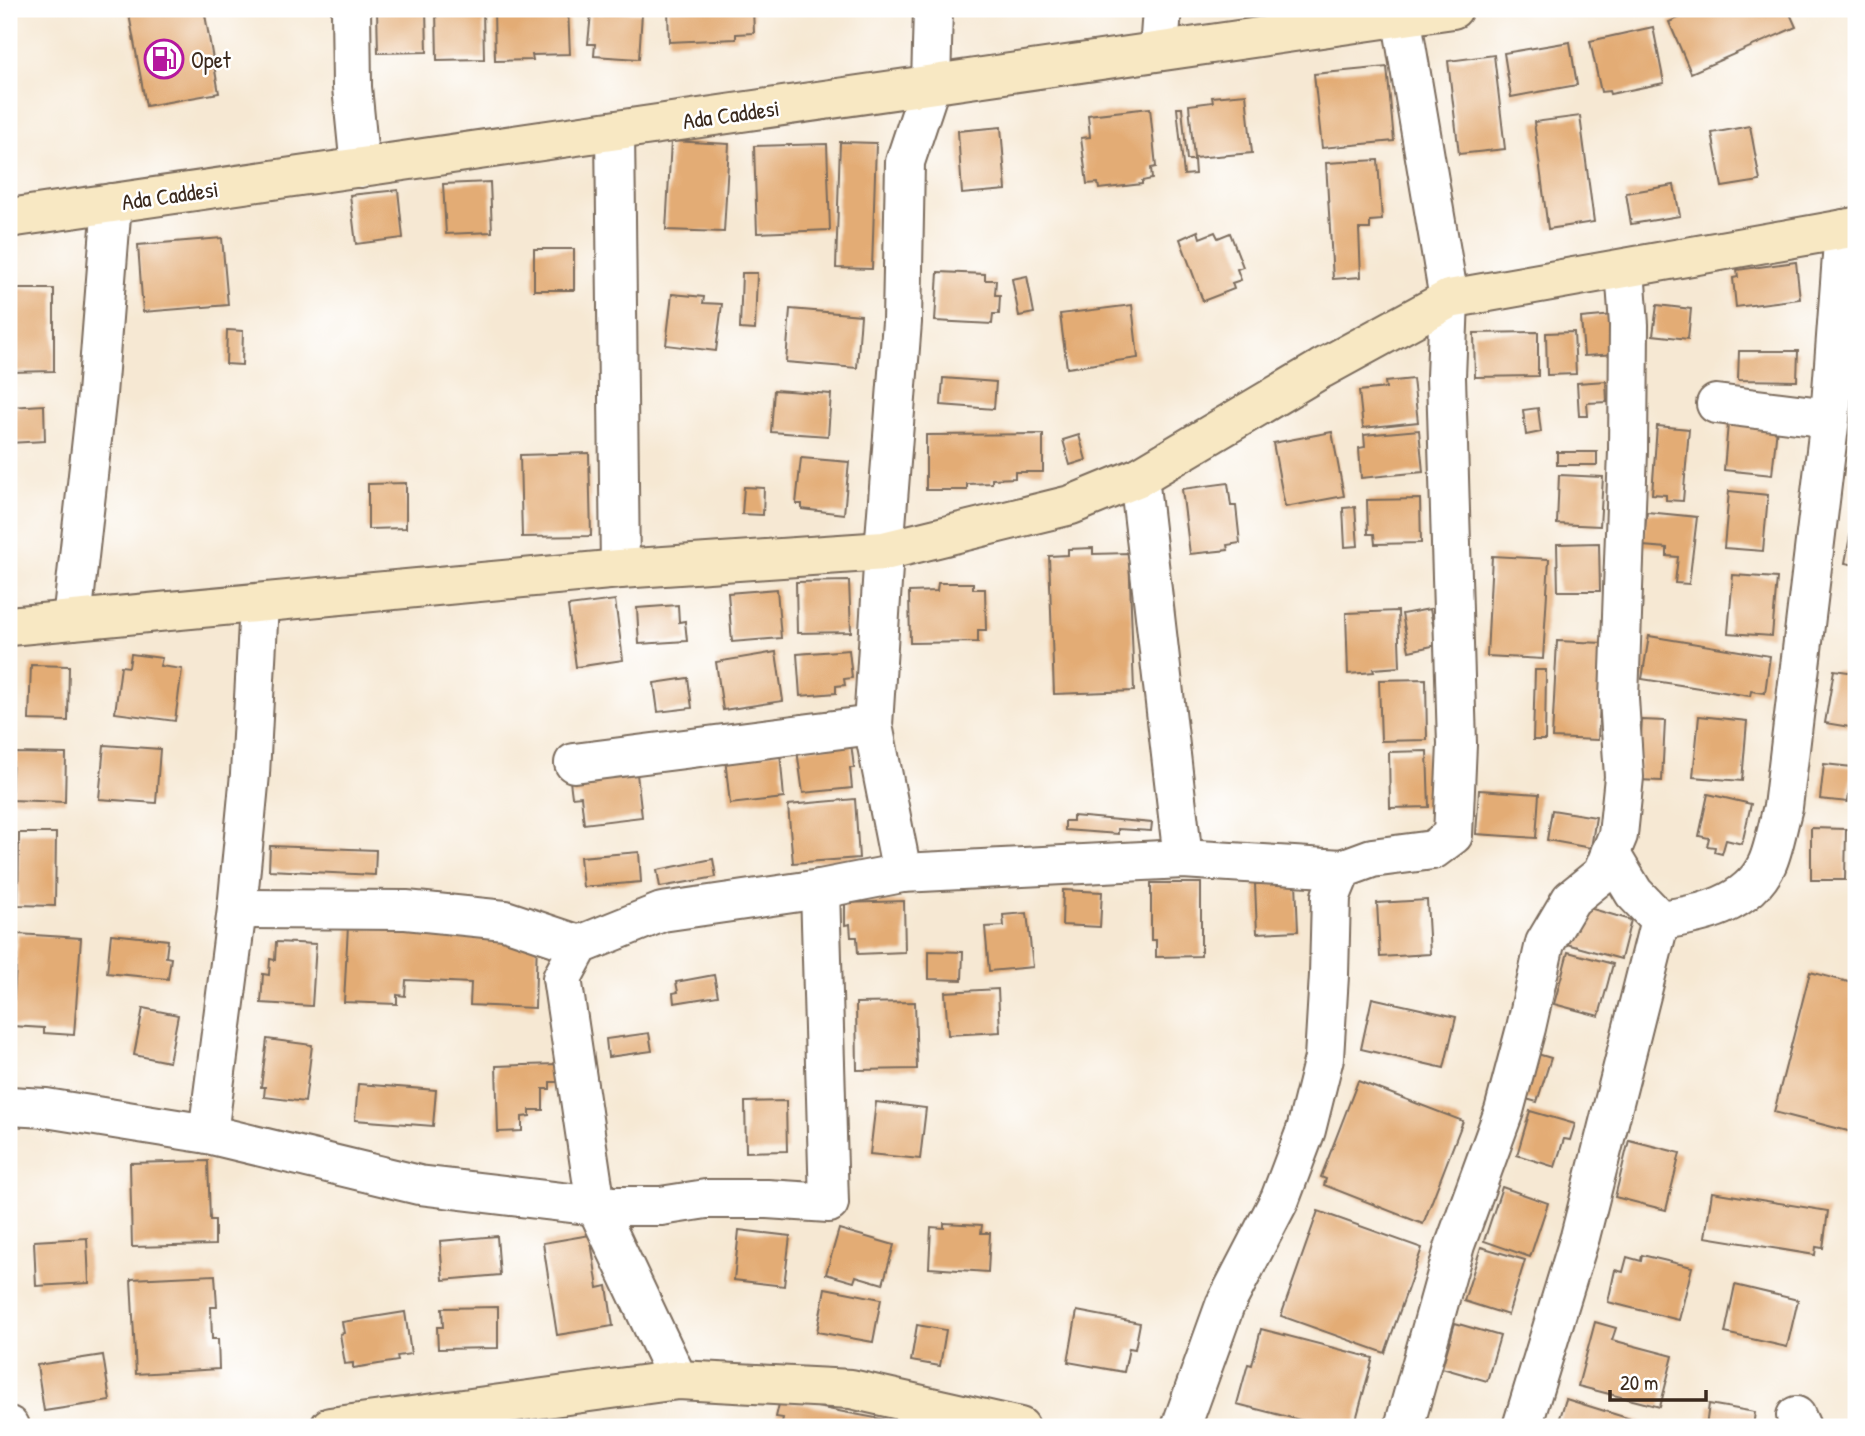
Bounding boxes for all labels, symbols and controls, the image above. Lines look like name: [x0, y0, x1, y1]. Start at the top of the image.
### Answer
fuel station icon: Opet: [143, 38, 185, 80]
place label: Opet: [191, 44, 232, 75]
street label: Ada Caddesi: [681, 92, 781, 136]
street label: Ada Caddesi: [120, 173, 220, 217]
scale bar: [1610, 1359, 1706, 1403]
text: 20 m: [1620, 1368, 1658, 1397]

